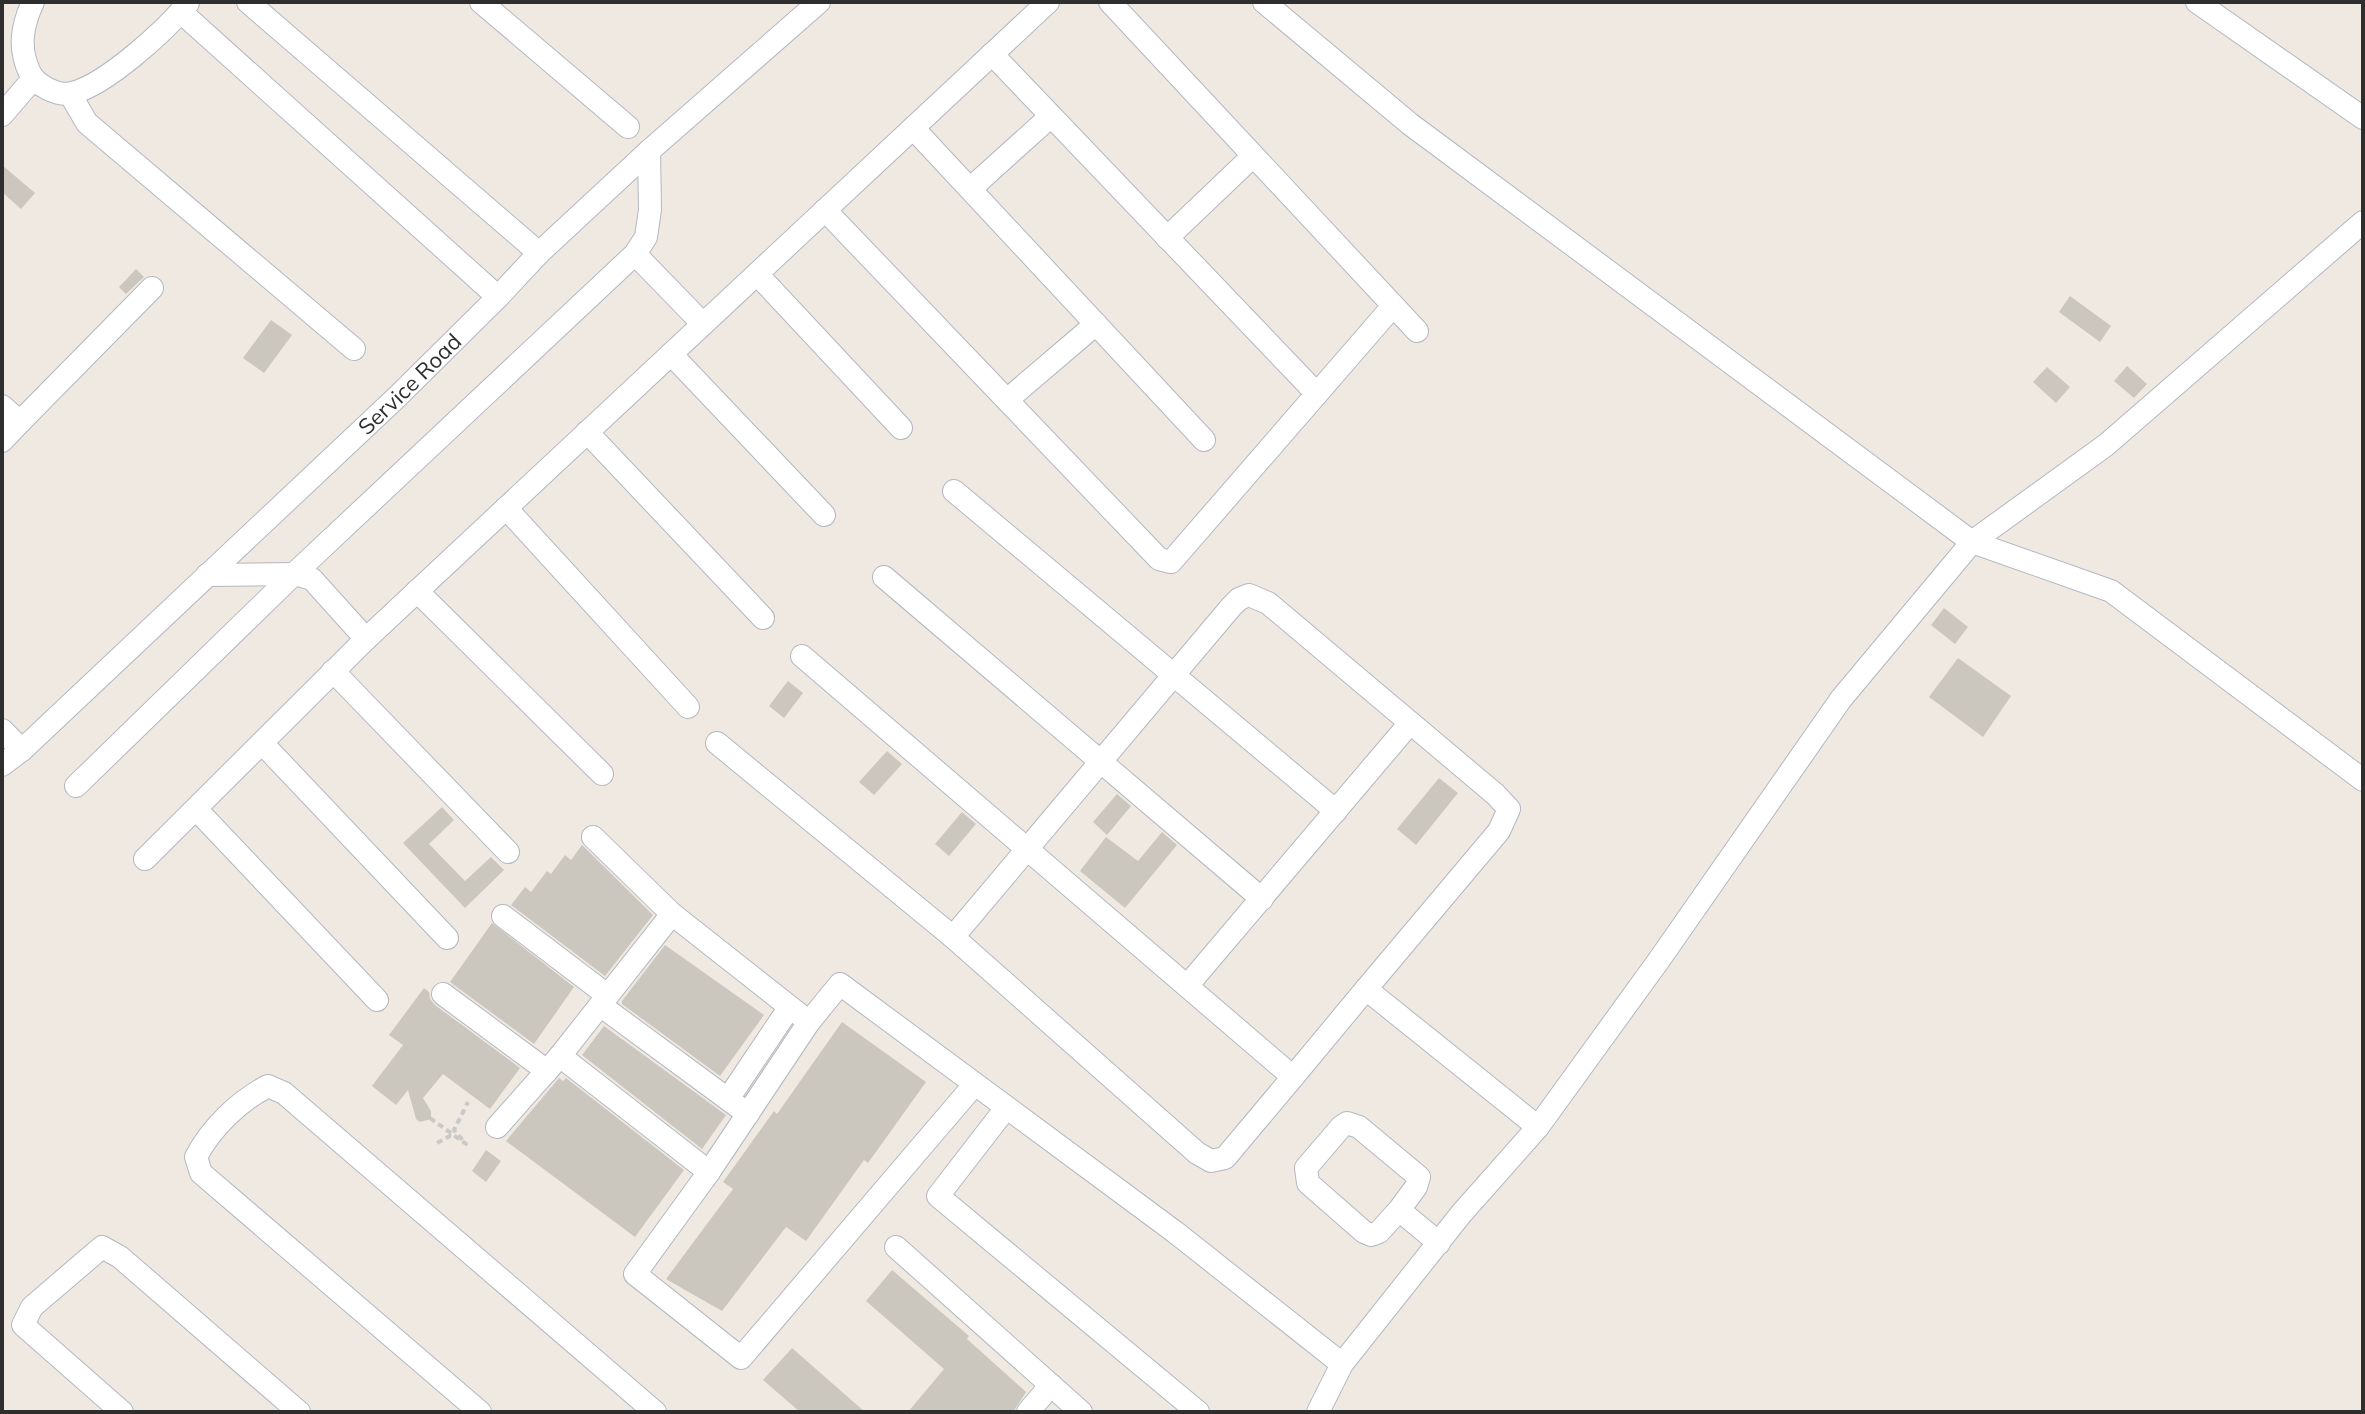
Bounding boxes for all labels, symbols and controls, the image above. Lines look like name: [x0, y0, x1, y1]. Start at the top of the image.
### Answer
street label: Service Road: [352, 327, 467, 441]

